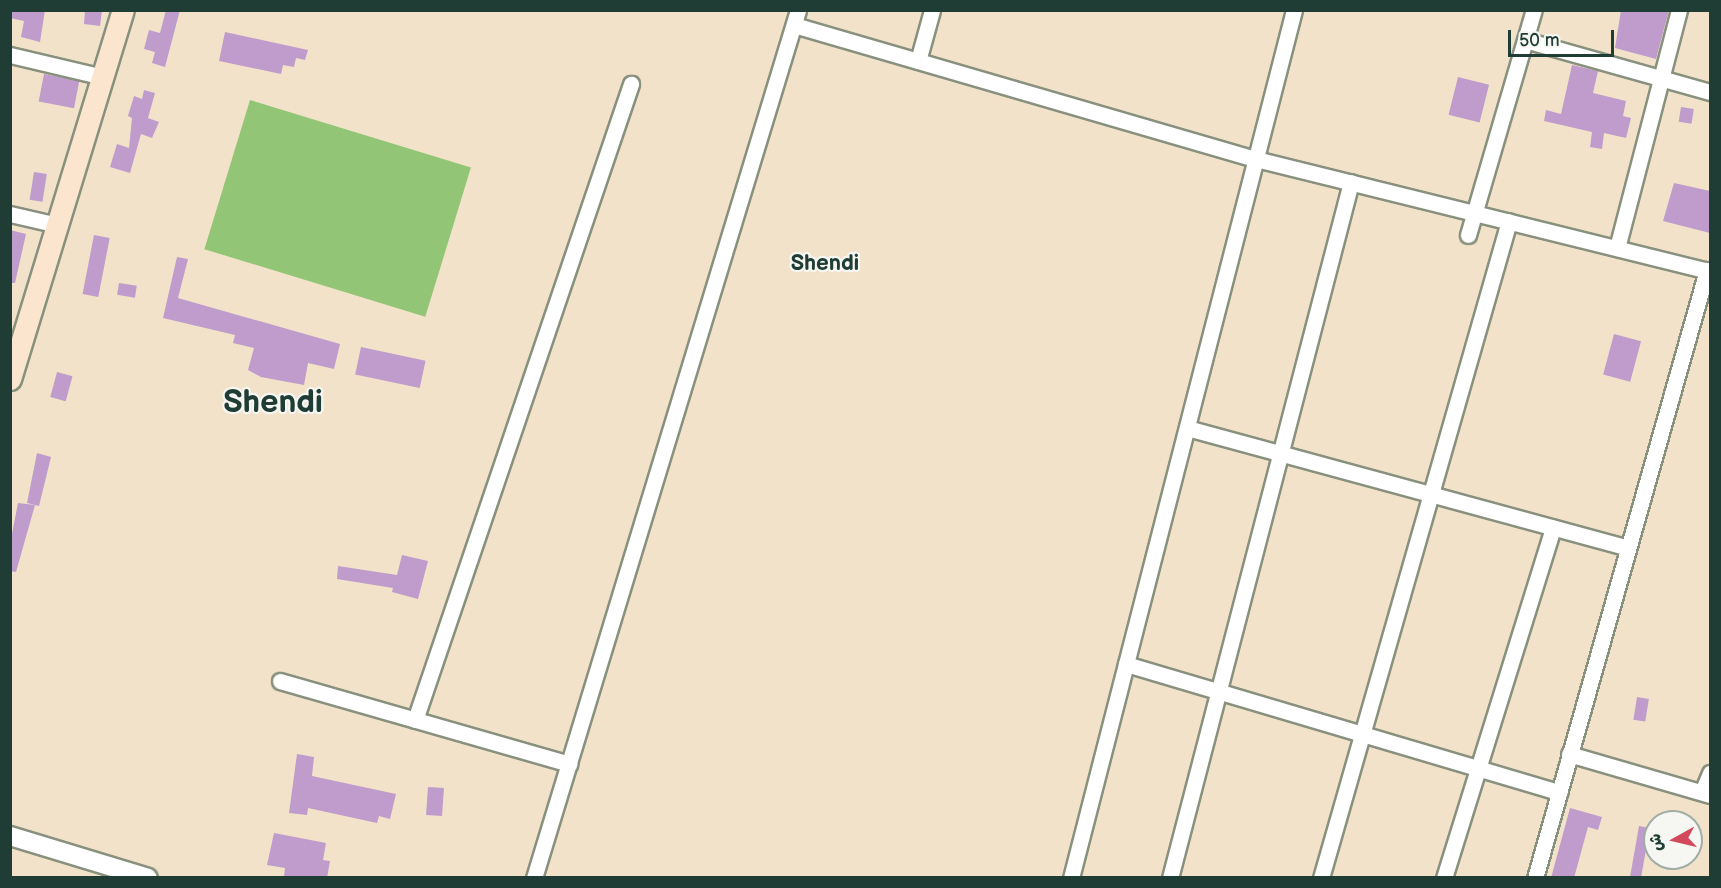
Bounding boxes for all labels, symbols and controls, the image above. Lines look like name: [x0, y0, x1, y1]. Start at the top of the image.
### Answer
scale bar: [1511, 18, 1618, 56]
text: 50 m: [1519, 30, 1560, 51]
district label: Shendi: [791, 251, 859, 277]
district label: Shendi: [223, 384, 323, 422]
north arrow: [1643, 810, 1703, 870]
text: ش: [1646, 832, 1667, 852]

